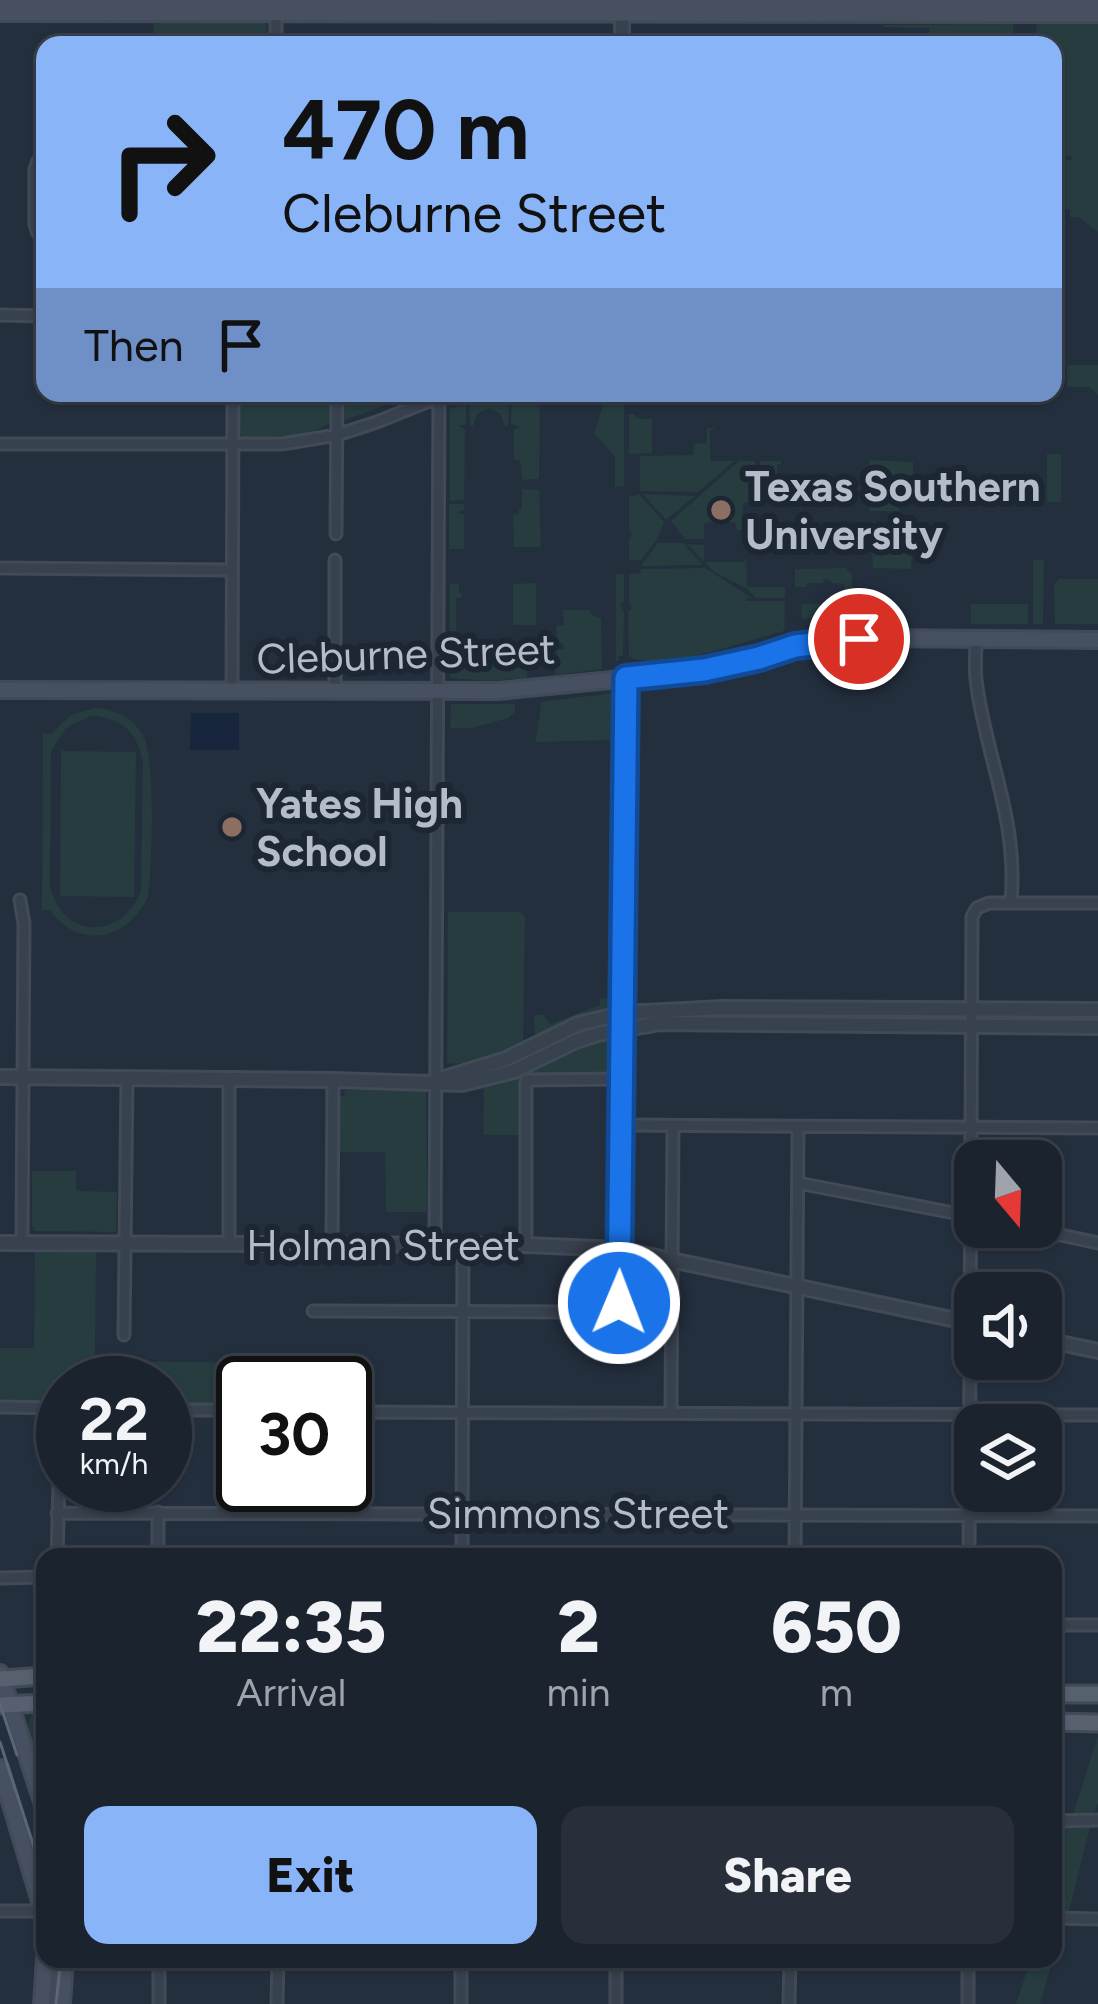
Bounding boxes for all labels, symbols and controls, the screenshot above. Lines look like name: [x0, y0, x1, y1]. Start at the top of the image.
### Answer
text: 470 m: [282, 79, 530, 180]
icon: right: [84, 84, 240, 240]
text: Cleburne Street: [282, 181, 666, 246]
icon: arrive: [208, 312, 274, 378]
text: Then: [84, 318, 184, 372]
place label: Texas Southern University: [745, 461, 1041, 560]
marker: Texas Southern University: [708, 497, 734, 523]
pin: [808, 588, 910, 690]
icon: arrive: [826, 606, 892, 672]
street label: Cleburne Street: [256, 623, 556, 685]
place label: Yates High School: [256, 778, 463, 877]
marker: Yates High School: [219, 814, 245, 840]
north arrow: [954, 1140, 1062, 1248]
map controls: [954, 1140, 1062, 1512]
street label: Holman Street: [246, 1220, 520, 1271]
position arrow: [556, 1240, 682, 1366]
button: sound: [954, 1272, 1062, 1380]
speed limit sign: 30: [216, 1356, 372, 1512]
text: 22: [79, 1383, 149, 1455]
button: layers: [954, 1404, 1062, 1512]
text: km/h: [80, 1445, 148, 1482]
street label: Simmons Street: [427, 1488, 729, 1539]
text: 22:35: [196, 1584, 387, 1670]
text: 2: [557, 1584, 600, 1670]
text: 650: [771, 1584, 902, 1670]
text: Arrival: [236, 1669, 346, 1716]
text: min: [547, 1669, 611, 1716]
text: m: [820, 1669, 853, 1716]
button: Exit: [84, 1806, 537, 1944]
button: Share: [561, 1806, 1014, 1944]

